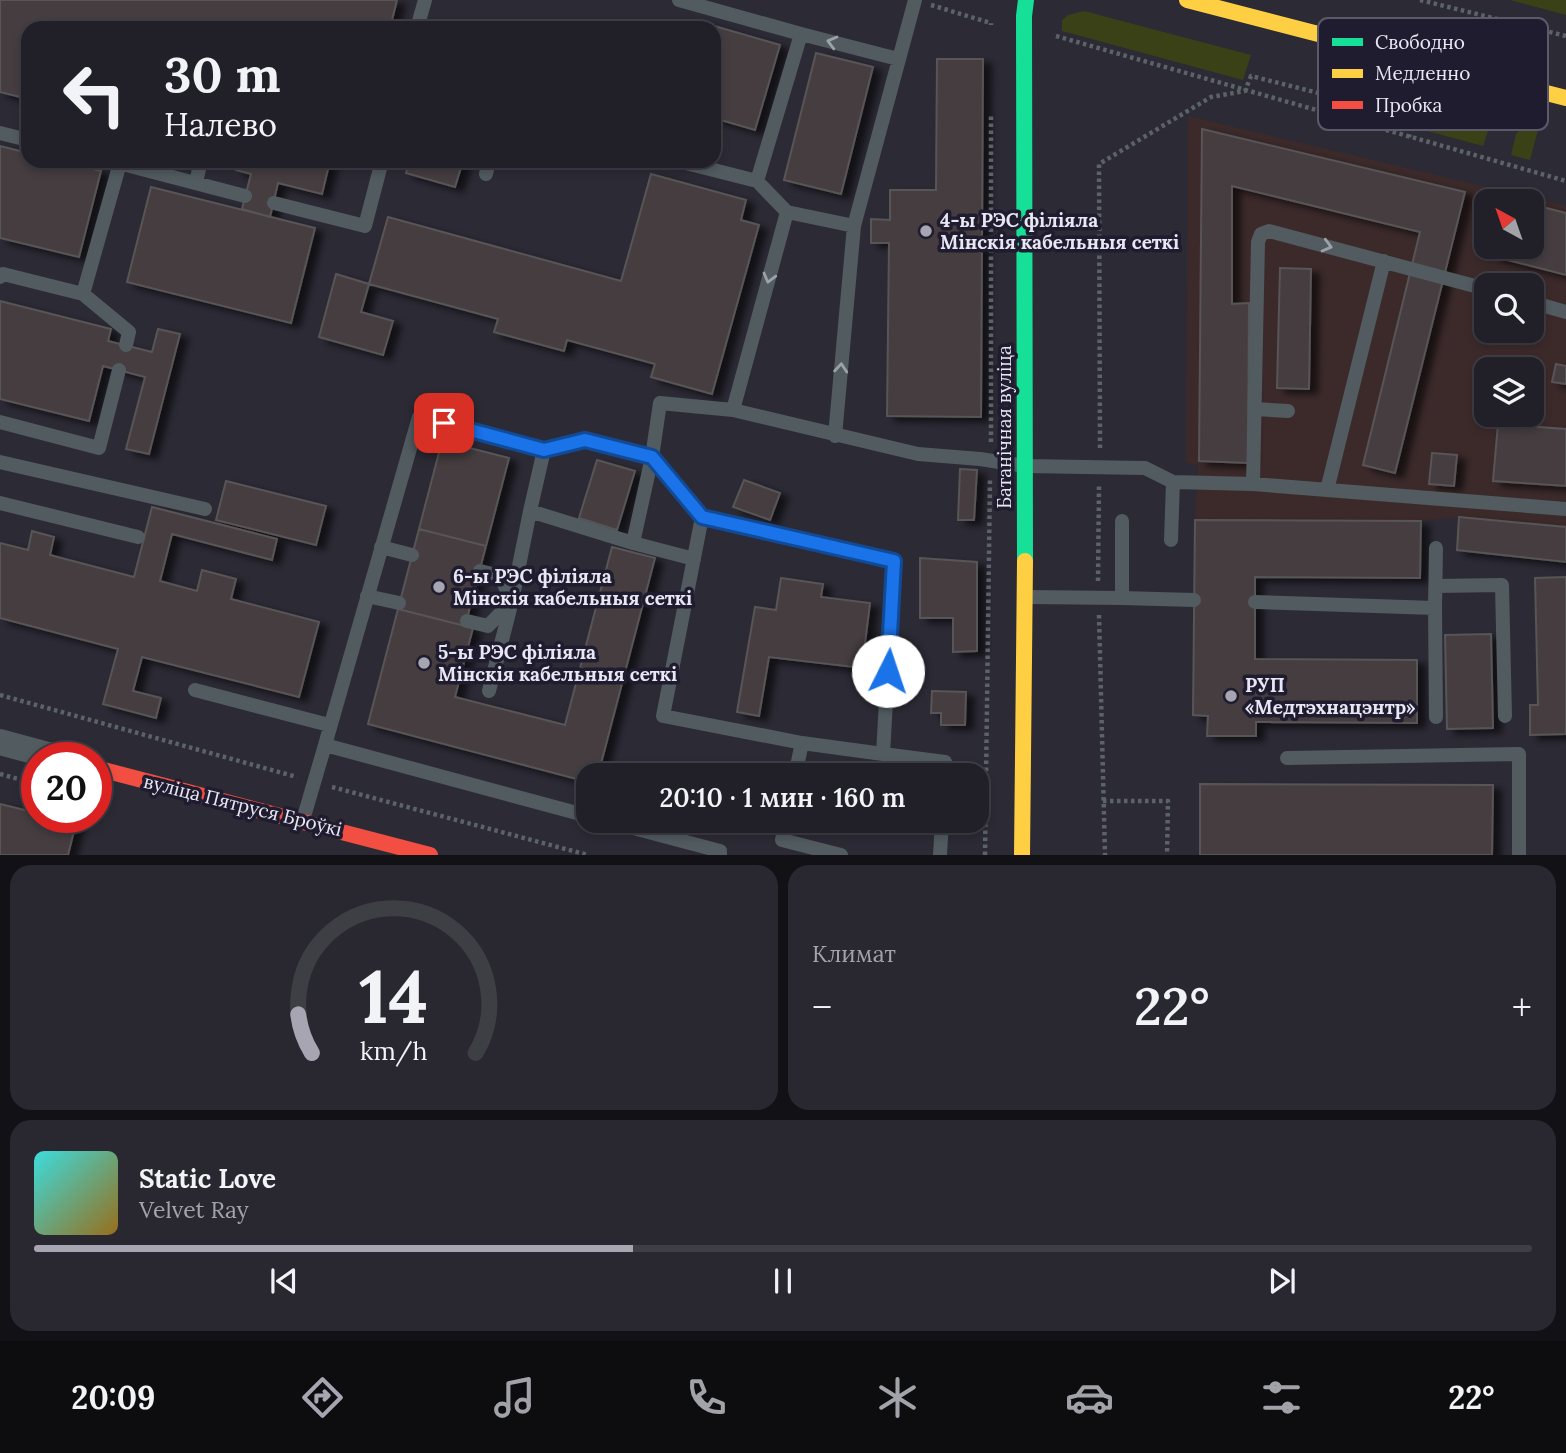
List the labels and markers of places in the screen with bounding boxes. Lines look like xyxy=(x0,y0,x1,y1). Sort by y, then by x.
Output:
place label: 4-ы РЭС філіяла Мінскія кабельныя сеткі xyxy=(940,208,1179,254)
marker: 4-ы РЭС філіяла Мінскія кабельныя сеткі xyxy=(918,223,934,239)
pin xyxy=(414,393,474,453)
place label: 6-ы РЭС філіяла Мінскія кабельныя сеткі xyxy=(453,564,692,610)
marker: 6-ы РЭС філіяла Мінскія кабельныя сеткі xyxy=(431,579,447,595)
place label: 5-ы РЭС філіяла Мінскія кабельныя сеткі xyxy=(438,640,677,686)
marker: 5-ы РЭС філіяла Мінскія кабельныя сеткі xyxy=(416,655,432,671)
place label: РУП «Медтэхнацэнтр» xyxy=(1245,673,1415,719)
marker: РУП «Медтэхнацэнтр» xyxy=(1223,688,1239,704)

